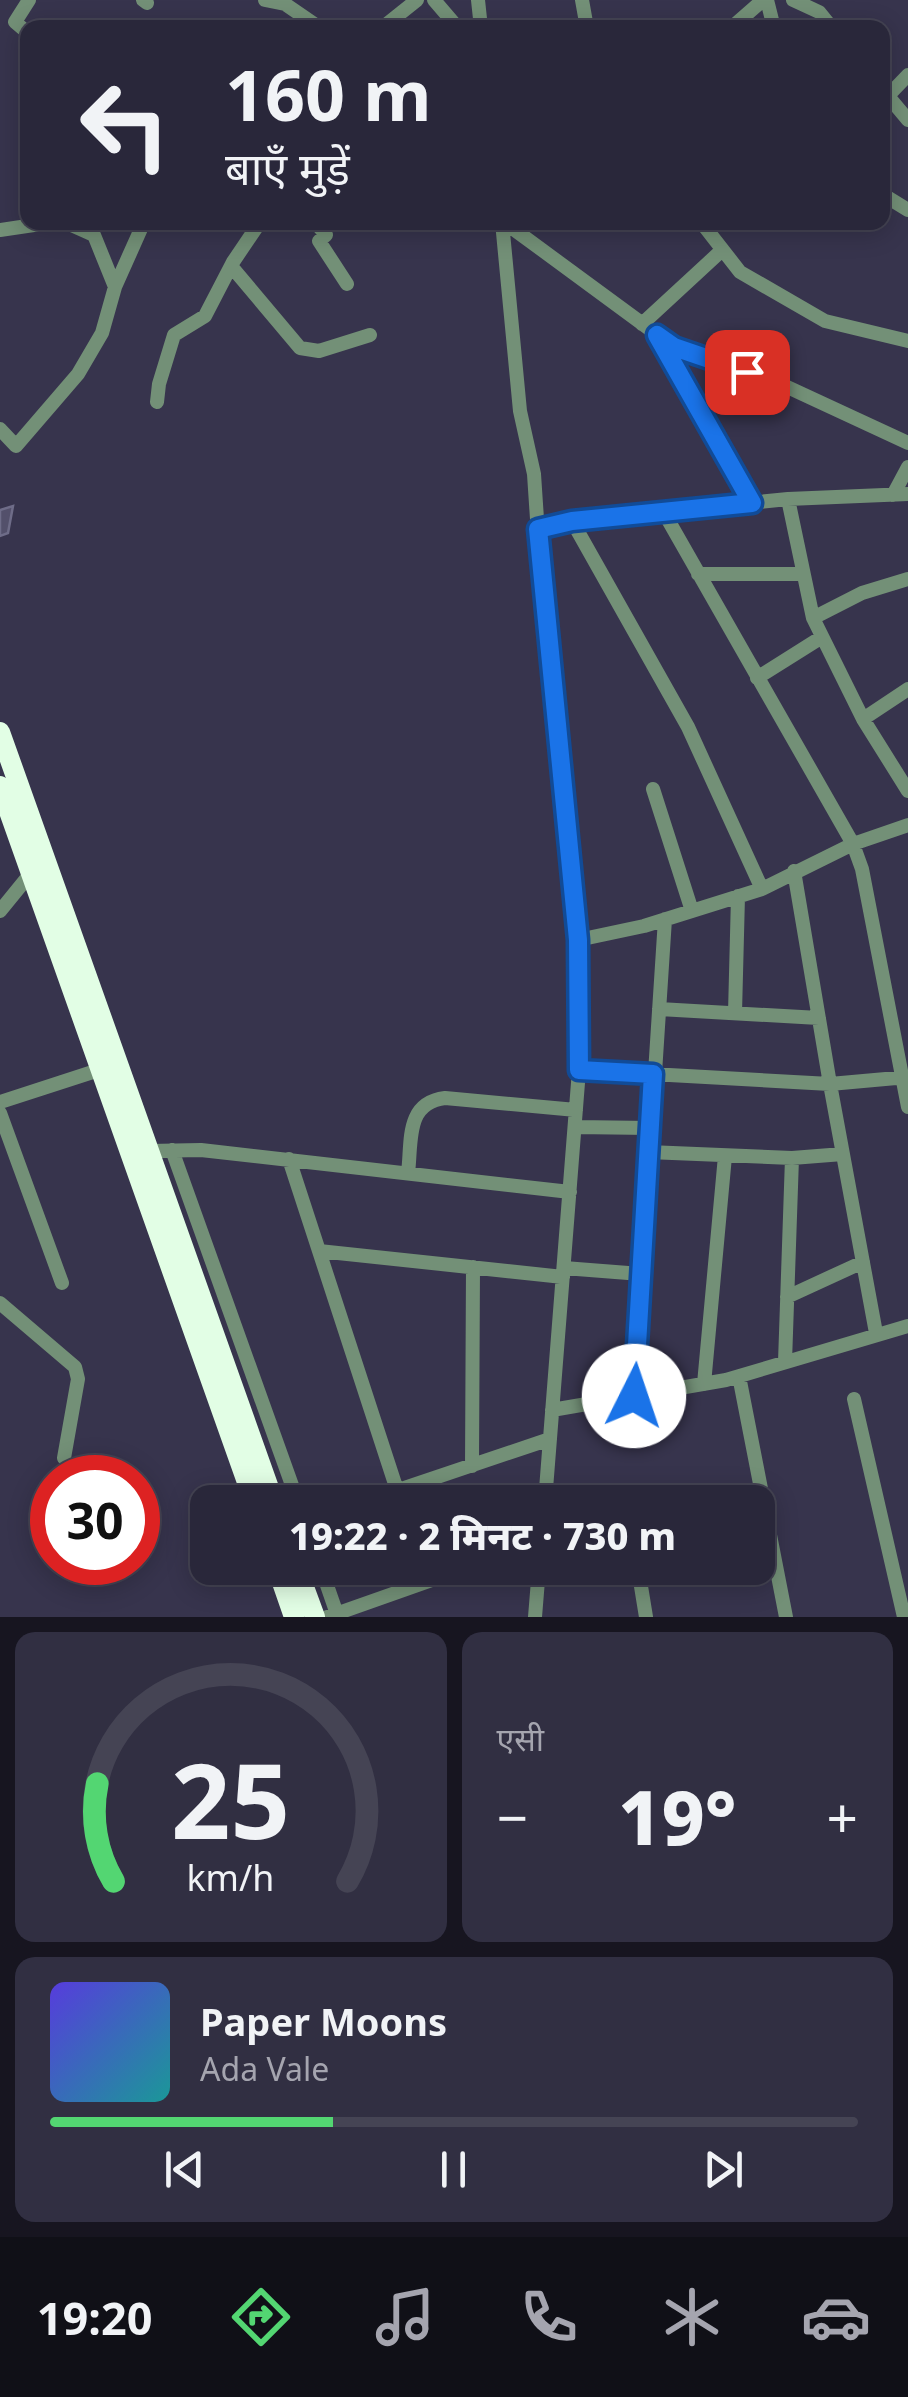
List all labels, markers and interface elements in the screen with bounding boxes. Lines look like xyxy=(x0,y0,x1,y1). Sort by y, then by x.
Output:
text: 160 m xyxy=(225,46,432,142)
icon: left xyxy=(60,60,190,190)
text: बाएँ मुड़ें xyxy=(225,137,350,198)
pin xyxy=(705,330,790,415)
icon: arrive xyxy=(720,345,775,400)
position arrow xyxy=(582,1344,686,1448)
speed limit sign: 30 xyxy=(30,1455,160,1585)
text: 19:22 · 2 मिनट · 730 m xyxy=(289,1509,676,1561)
text: एसी xyxy=(497,1717,544,1760)
text: 25 xyxy=(171,1728,290,1869)
text: 19° xyxy=(618,1765,736,1867)
text: − xyxy=(497,1779,528,1854)
text: + xyxy=(827,1779,858,1854)
text: km/h xyxy=(187,1853,275,1901)
text: Paper Moons xyxy=(200,1995,447,2047)
text: Ada Vale xyxy=(200,2047,329,2090)
icon: previous xyxy=(157,2142,212,2197)
icon: pause xyxy=(426,2142,481,2197)
icon: next xyxy=(696,2142,751,2197)
icon: directions xyxy=(226,2282,296,2352)
icon: music xyxy=(370,2282,440,2352)
icon: phone xyxy=(514,2282,584,2352)
icon: climate xyxy=(657,2282,727,2352)
icon: car xyxy=(801,2282,871,2352)
text: 19:20 xyxy=(37,2287,152,2348)

